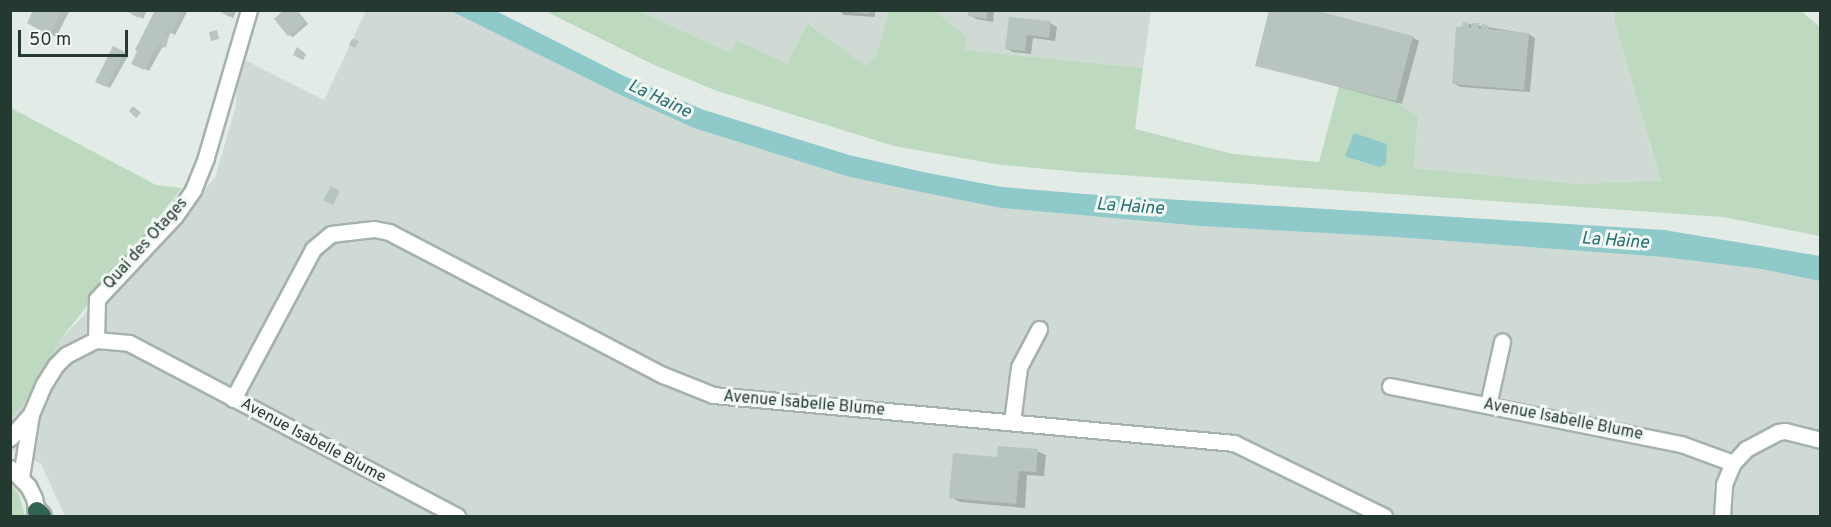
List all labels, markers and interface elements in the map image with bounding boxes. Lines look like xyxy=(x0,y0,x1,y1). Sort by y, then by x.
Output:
scale bar xyxy=(21,18,130,56)
text: 50 m xyxy=(29,29,71,52)
water label: La Haine xyxy=(624,76,694,124)
street label: Quai des Otages xyxy=(100,194,192,294)
water label: La Haine xyxy=(1096,195,1164,221)
water label: La Haine xyxy=(1581,229,1649,255)
street label: Avenue Isabelle Blume xyxy=(722,387,886,421)
street label: Avenue Isabelle Blume xyxy=(237,394,389,488)
street label: Avenue Isabelle Blume xyxy=(1482,395,1644,445)

